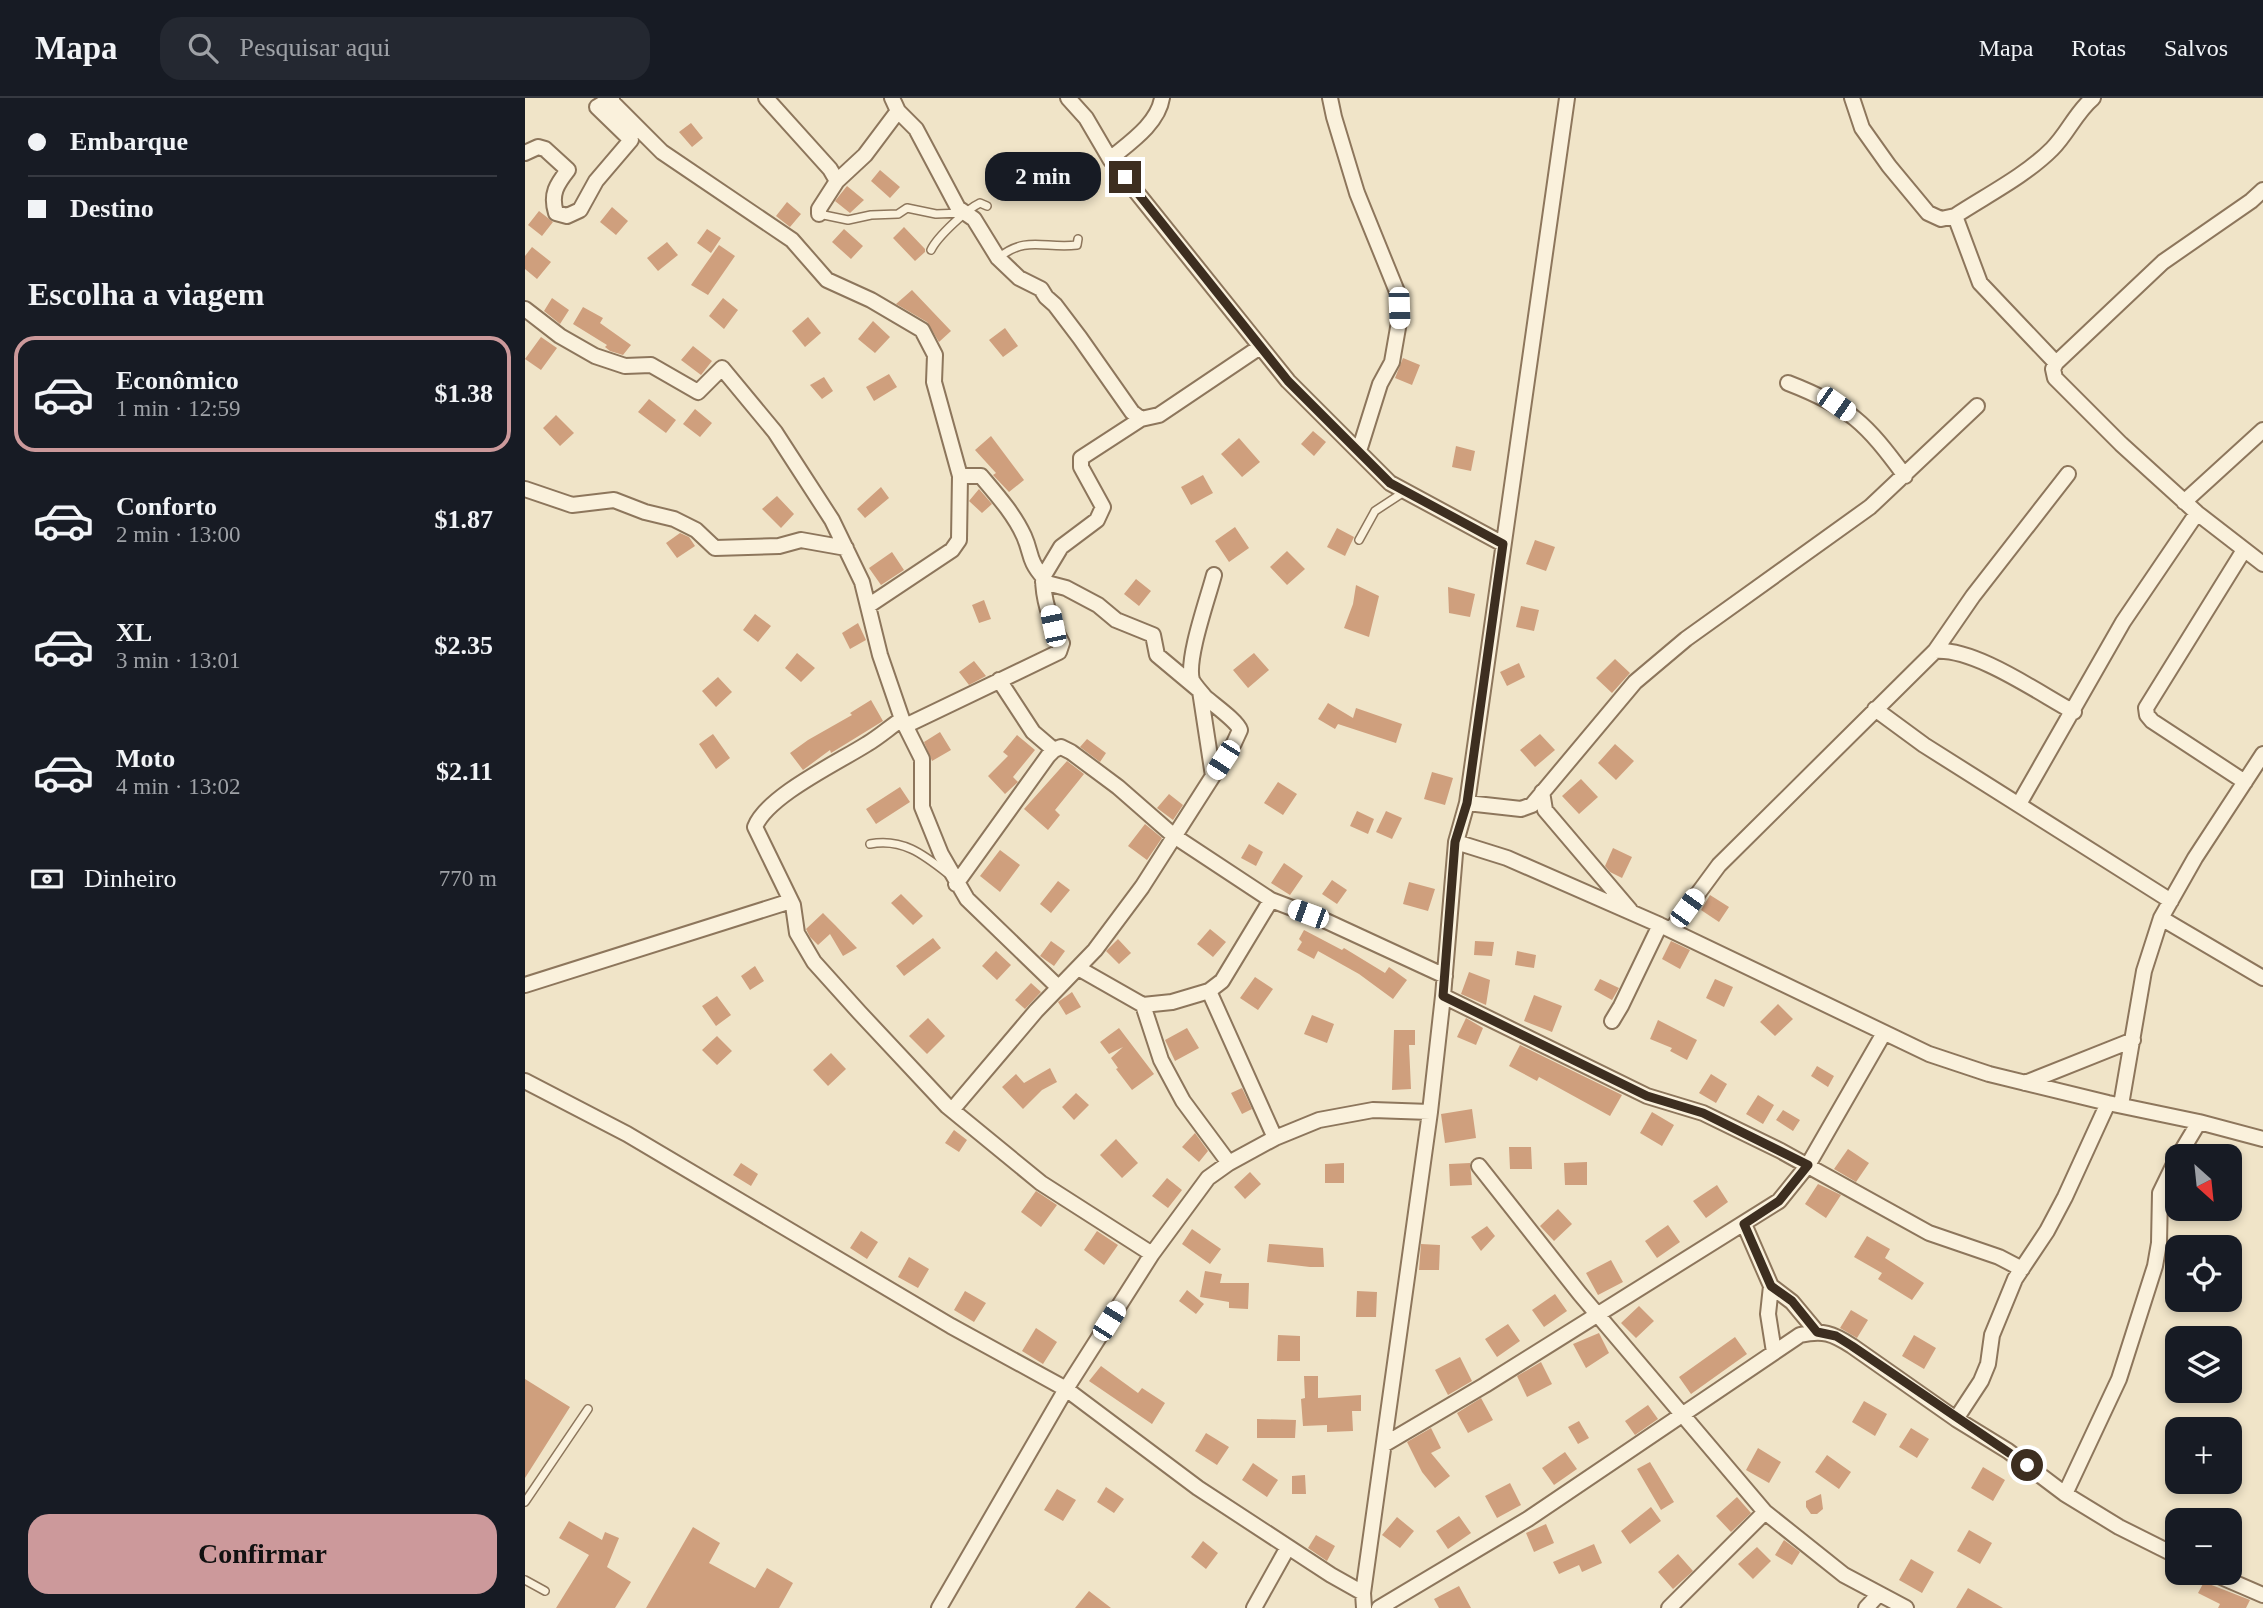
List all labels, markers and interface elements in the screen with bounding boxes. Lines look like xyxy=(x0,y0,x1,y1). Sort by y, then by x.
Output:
search box xyxy=(160,17,650,80)
icon: search xyxy=(184,29,222,67)
text: Mapa xyxy=(35,30,118,66)
text: Pesquisar aqui xyxy=(240,33,390,62)
text: Mapa xyxy=(1979,35,2033,61)
text: Rotas xyxy=(2071,35,2126,61)
text: Salvos xyxy=(2164,35,2228,61)
text: Embarque xyxy=(70,127,188,156)
callout: 2 min xyxy=(985,153,1101,202)
route end xyxy=(1109,161,1141,193)
text: 2 min xyxy=(1015,164,1071,189)
text: Destino xyxy=(70,194,154,223)
text: Escolha a viagem xyxy=(28,276,264,312)
car xyxy=(1388,287,1411,329)
icon: car xyxy=(32,363,95,426)
text: Econômico xyxy=(116,366,239,395)
text: $1.38 xyxy=(435,379,493,408)
car xyxy=(1813,383,1860,425)
text: 1 min · 12:59 xyxy=(116,396,241,421)
icon: car xyxy=(32,489,95,552)
text: Conforto xyxy=(116,492,217,521)
text: $1.87 xyxy=(435,505,493,534)
text: 2 min · 13:00 xyxy=(116,522,241,547)
car xyxy=(1039,603,1068,649)
icon: car xyxy=(32,615,95,678)
text: XL xyxy=(116,618,152,647)
text: $2.35 xyxy=(435,631,493,660)
text: 3 min · 13:01 xyxy=(116,648,241,673)
car xyxy=(1203,737,1244,783)
icon: car xyxy=(32,741,95,804)
text: Moto xyxy=(116,744,175,773)
text: $2.11 xyxy=(436,757,493,786)
text: 4 min · 13:02 xyxy=(116,774,241,799)
icon: cash xyxy=(28,860,66,898)
text: Dinheiro xyxy=(84,864,176,893)
text: 770 m xyxy=(439,866,497,891)
car xyxy=(1667,885,1708,931)
car xyxy=(1285,897,1332,931)
north arrow xyxy=(2165,1144,2242,1222)
map controls xyxy=(2165,1144,2242,1585)
button: locate xyxy=(2165,1235,2242,1312)
car xyxy=(1089,1298,1130,1344)
button: layers xyxy=(2165,1326,2242,1403)
button: + xyxy=(2165,1417,2242,1494)
route start xyxy=(2011,1449,2043,1481)
button: − xyxy=(2165,1508,2242,1585)
button: Confirmar xyxy=(28,1514,497,1594)

